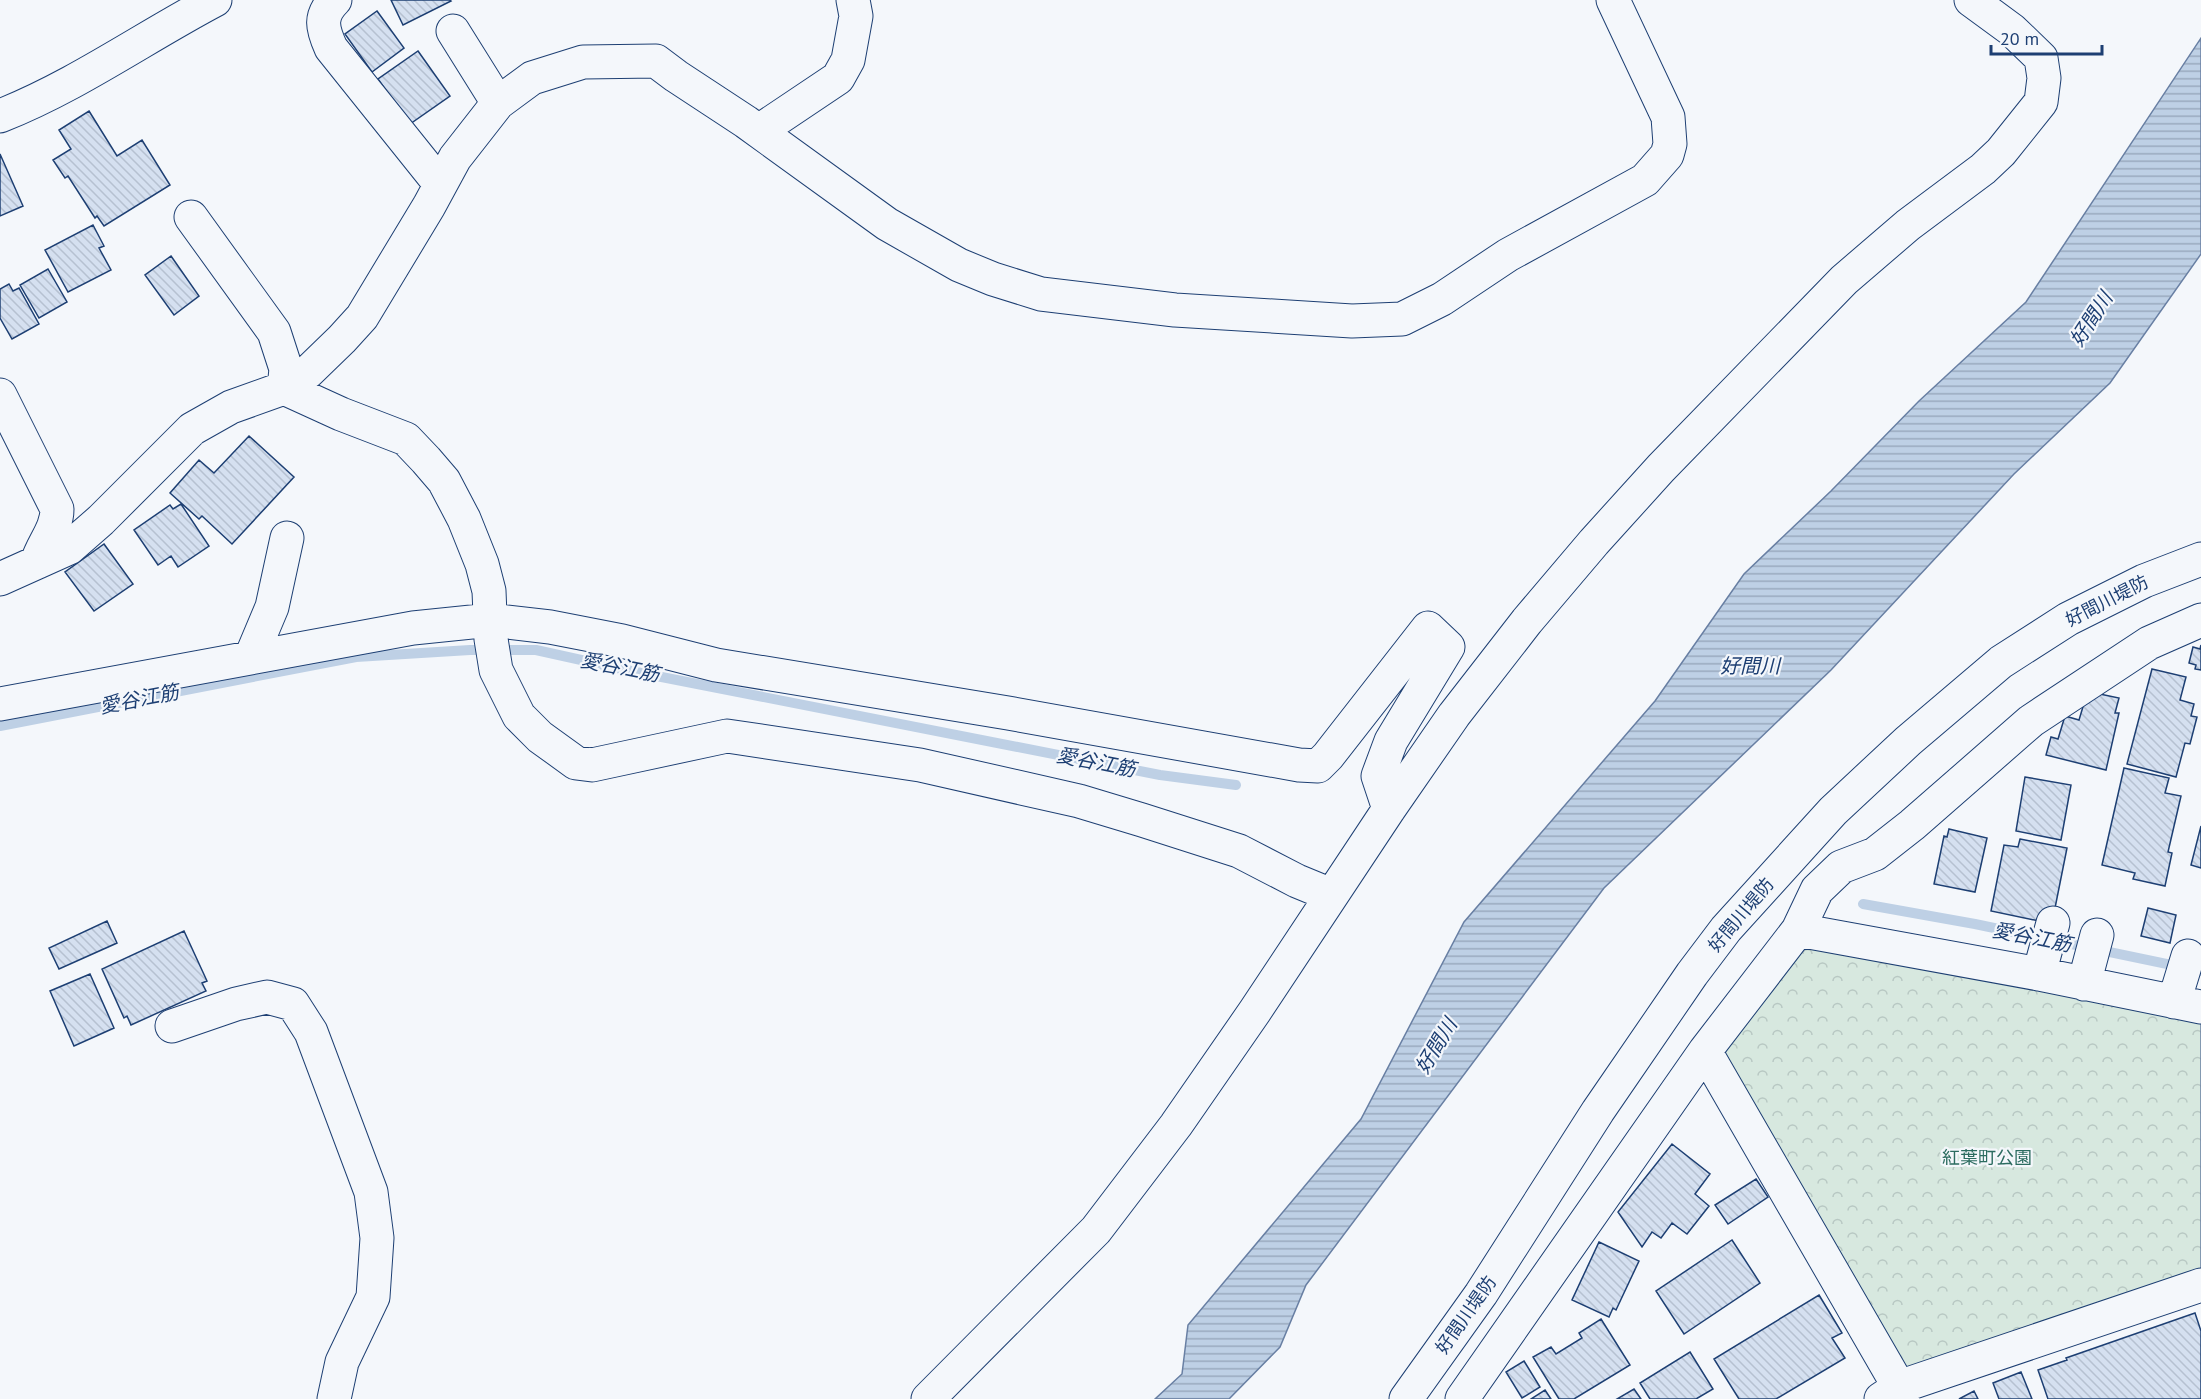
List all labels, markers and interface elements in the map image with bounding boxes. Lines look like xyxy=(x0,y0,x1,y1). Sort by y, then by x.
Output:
scale bar xyxy=(1991,18,2102,56)
text: 20 m xyxy=(2000,27,2039,50)
water label: 好間川 xyxy=(2064,285,2119,351)
street label: 好間川堤防 xyxy=(2061,570,2152,631)
water label: 愛谷江筋 xyxy=(578,647,665,688)
water label: 好間川 xyxy=(1720,653,1782,679)
water label: 愛谷江筋 xyxy=(97,678,184,719)
water label: 愛谷江筋 xyxy=(1054,742,1141,783)
street label: 好間川堤防 xyxy=(1703,873,1778,957)
water label: 愛谷江筋 xyxy=(1990,917,2077,958)
water label: 好間川 xyxy=(1409,1012,1464,1078)
park label: 紅葉町公園 xyxy=(1942,1146,2032,1169)
street label: 好間川堤防 xyxy=(1430,1271,1501,1358)

